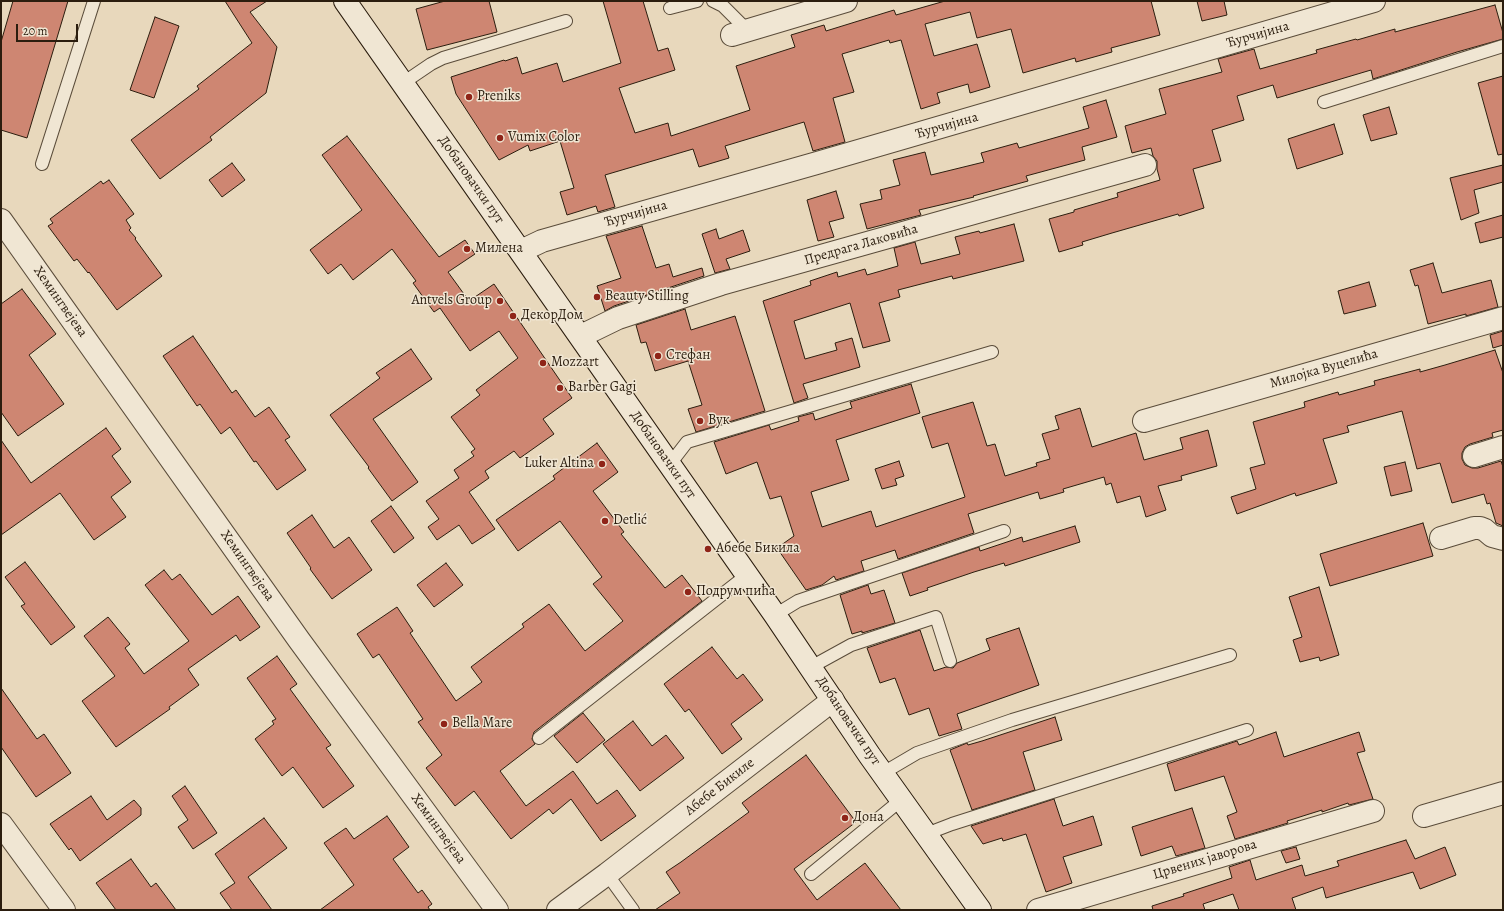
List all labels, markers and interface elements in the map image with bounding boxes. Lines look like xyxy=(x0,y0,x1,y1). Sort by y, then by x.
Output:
scale bar xyxy=(18,16,80,42)
street label: Ћурчијина xyxy=(1225,18,1291,52)
text: 20 m xyxy=(23,23,47,39)
place label: Preniks xyxy=(477,89,520,105)
marker: Preniks xyxy=(464,92,474,102)
street label: Ћурчијина xyxy=(914,109,980,143)
place label: Vumix Color xyxy=(508,130,580,146)
street label: Добановачки пут xyxy=(434,133,508,227)
marker: Vumix Color xyxy=(495,133,505,143)
street label: Ћурчијина xyxy=(603,197,669,231)
street label: Предрага Лаковића xyxy=(802,221,920,269)
place label: Милена xyxy=(475,241,523,257)
marker: Милена xyxy=(462,244,472,254)
street label: Хемингвејева xyxy=(29,263,91,341)
place label: Beauty Stilling xyxy=(605,289,689,305)
marker: Beauty Stilling xyxy=(592,292,602,302)
place label: Antvels Group xyxy=(412,293,492,309)
marker: Antvels Group xyxy=(495,296,505,306)
place label: ДекорДом xyxy=(521,308,583,324)
marker: ДекорДом xyxy=(508,311,518,321)
street label: Милојка Вуцелића xyxy=(1268,346,1380,392)
place label: Стефан xyxy=(666,348,710,364)
marker: Стефан xyxy=(653,351,663,361)
place label: Mozzart xyxy=(551,355,599,371)
marker: Mozzart xyxy=(538,358,548,368)
place label: Barber Gagi xyxy=(568,380,636,396)
marker: Barber Gagi xyxy=(555,383,565,393)
street label: Добановачки пут xyxy=(626,408,700,502)
place label: Вук xyxy=(708,413,730,429)
marker: Вук xyxy=(695,416,705,426)
place label: Luker Altina xyxy=(524,456,594,472)
marker: Luker Altina xyxy=(597,459,607,469)
place label: Detlić xyxy=(613,513,647,529)
marker: Detlić xyxy=(600,516,610,526)
street label: Хемингвејева xyxy=(216,527,278,605)
place label: Абебе Бикила xyxy=(716,541,800,557)
marker: Абебе Бикила xyxy=(703,544,713,554)
place label: Подрум пића xyxy=(696,584,775,600)
marker: Подрум пића xyxy=(683,587,693,597)
street label: Добановачки пут xyxy=(812,673,884,769)
place label: Bella Mare xyxy=(452,716,512,732)
marker: Bella Mare xyxy=(439,719,449,729)
street label: Абебе Бикиле xyxy=(682,755,758,819)
street label: Хемингвејева xyxy=(407,791,469,867)
place label: Дона xyxy=(853,810,884,826)
marker: Дона xyxy=(840,813,850,823)
street label: Црвених јаворова xyxy=(1151,836,1259,884)

